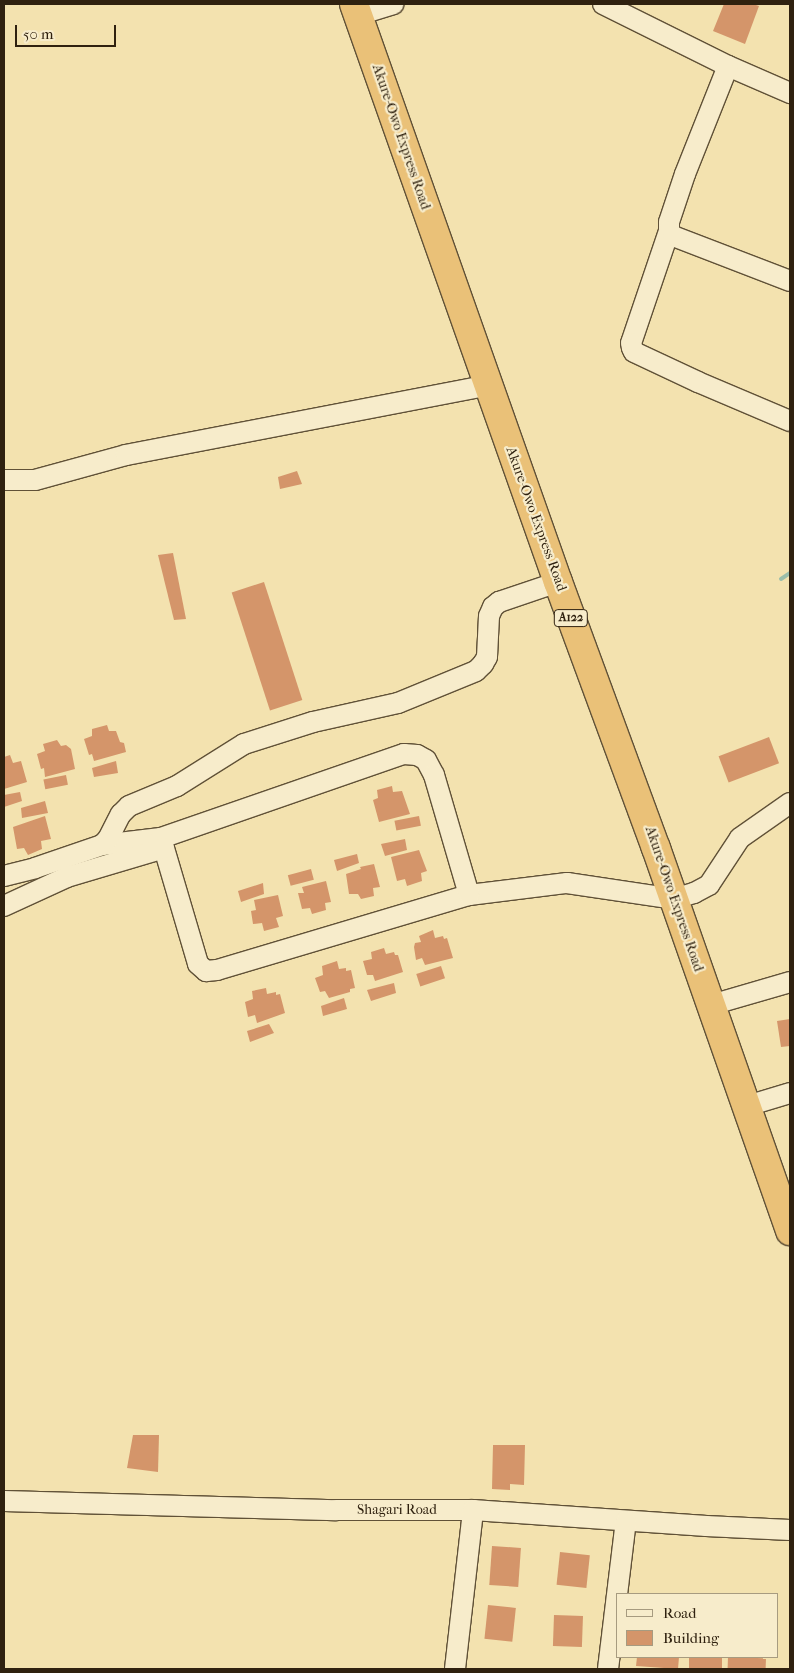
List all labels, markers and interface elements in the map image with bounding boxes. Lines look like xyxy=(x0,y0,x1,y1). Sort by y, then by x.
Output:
scale bar xyxy=(18,15,119,47)
text: 50 m xyxy=(23,25,53,43)
street label: Akure-Owo Express Road xyxy=(368,62,434,212)
street label: Akure-Owo Express Road xyxy=(502,444,570,594)
road number: A122 xyxy=(554,608,588,628)
street label: Akure-Owo Express Road xyxy=(641,824,707,974)
street label: Shagari Road xyxy=(357,1502,437,1518)
legend xyxy=(616,1593,779,1658)
text: Road xyxy=(663,1604,696,1622)
text: Building xyxy=(663,1629,719,1647)

